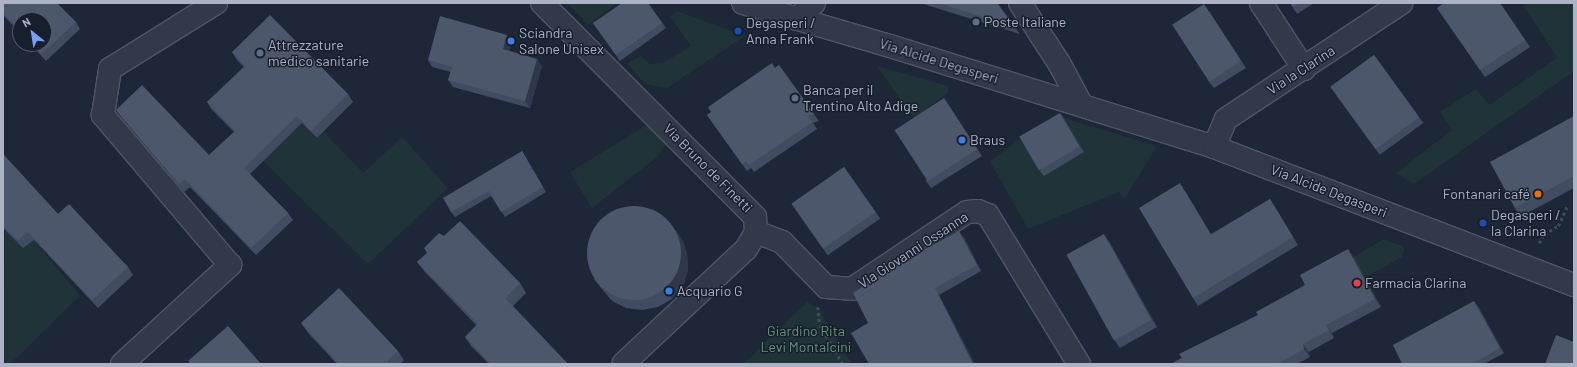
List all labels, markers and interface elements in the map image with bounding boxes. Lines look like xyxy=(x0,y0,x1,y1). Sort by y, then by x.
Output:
north arrow xyxy=(12,12,52,52)
place label: Poste Italiane xyxy=(984,14,1066,30)
text: N xyxy=(20,15,33,30)
place label: Degasperi / Anna Frank xyxy=(746,15,816,48)
marker: Poste Italiane xyxy=(971,17,981,27)
place label: Sciandra Salone Unisex xyxy=(519,25,604,58)
marker: Degasperi / Anna Frank xyxy=(733,26,743,36)
street label: Via Alcide Degasperi xyxy=(877,35,1001,87)
marker: Sciandra Salone Unisex xyxy=(506,36,516,46)
place label: Attrezzature medico sanitarie xyxy=(268,37,369,70)
street label: Via la Clarina xyxy=(1264,42,1338,98)
marker: Attrezzature medico sanitarie xyxy=(255,48,265,58)
place label: Banca per il Trentino Alto Adige xyxy=(803,82,918,114)
marker: Banca per il Trentino Alto Adige xyxy=(790,93,800,103)
street label: Via Bruno de Finetti xyxy=(660,120,756,216)
place label: Braus xyxy=(970,132,1005,148)
marker: Braus xyxy=(957,135,967,145)
street label: Via Alcide Degasperi xyxy=(1268,161,1390,221)
place label: Fontanari café xyxy=(1443,186,1530,202)
marker: Fontanari café xyxy=(1533,189,1543,199)
place label: Degasperi / la Clarina xyxy=(1491,207,1561,240)
street label: Via Giovanni Ossanna xyxy=(855,208,971,292)
marker: Degasperi / la Clarina xyxy=(1478,218,1488,228)
place label: Farmacia Clarina xyxy=(1365,275,1467,291)
marker: Farmacia Clarina xyxy=(1352,278,1362,288)
place label: Acquario G xyxy=(677,283,743,299)
marker: Acquario G xyxy=(664,286,674,296)
park label: Giardino Rita Levi Montalcini xyxy=(761,323,851,356)

